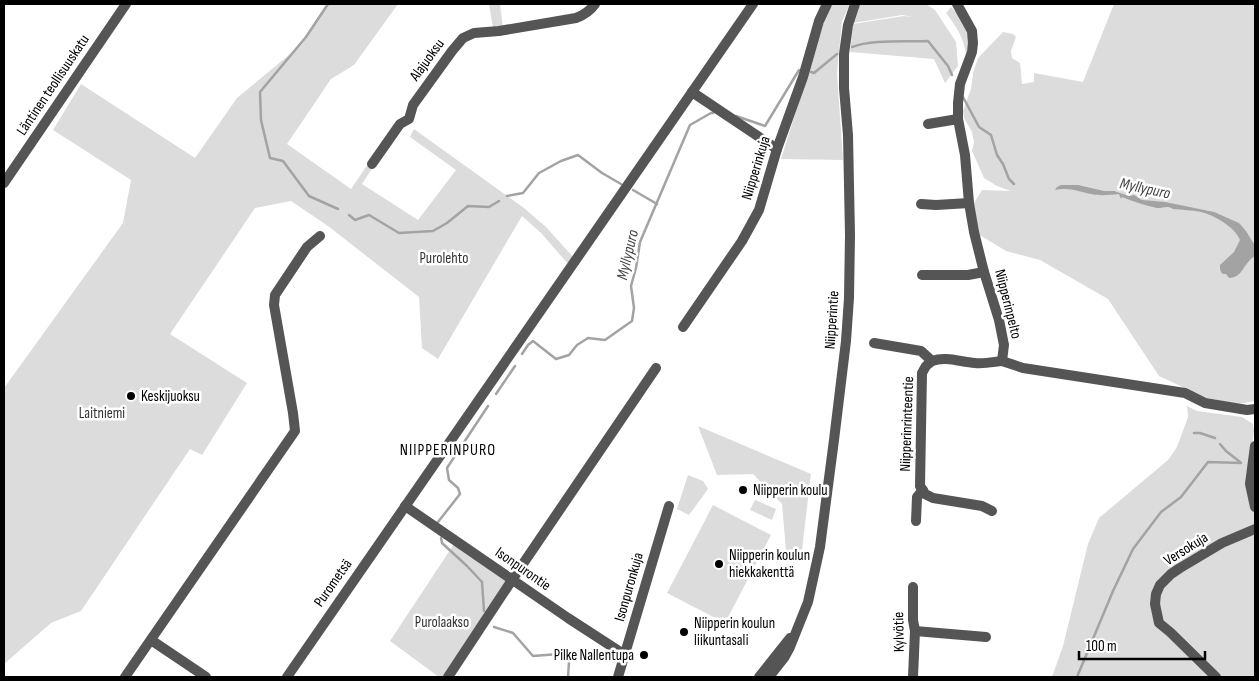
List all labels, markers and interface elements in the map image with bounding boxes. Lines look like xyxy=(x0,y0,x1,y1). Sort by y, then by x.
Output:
street label: Läntinen teollisuuskatu xyxy=(12,31,94,139)
street label: Alajuoksu xyxy=(405,35,449,86)
street label: Niipperinkuja xyxy=(737,134,775,202)
water label: Myllypuro xyxy=(1118,174,1172,204)
water label: Myllypuro xyxy=(613,228,643,282)
park label: Purolehto xyxy=(420,249,468,268)
street label: Niipperinpelto xyxy=(990,267,1026,341)
street label: Niipperintie xyxy=(820,290,844,350)
street label: Niipperinrinteentie xyxy=(896,376,918,472)
place label: Keskijuoksu xyxy=(141,387,200,406)
marker: Keskijuoksu xyxy=(125,390,137,402)
park label: Laitniemi xyxy=(79,404,125,423)
district label: NIIPPERINPURO xyxy=(400,441,496,460)
place label: Niipperin koulu xyxy=(753,481,828,500)
marker: Niipperin koulu xyxy=(737,484,749,496)
street label: Versokuja xyxy=(1160,528,1212,570)
street label: Isonpurontie xyxy=(491,543,555,595)
place label: Niipperin koulun hiekkakenttä xyxy=(729,546,810,582)
street label: Isonpuronkuja xyxy=(610,550,648,624)
street label: Purometsä xyxy=(310,555,356,611)
marker: Niipperin koulun hiekkakenttä xyxy=(713,558,725,570)
street label: Kylvötie xyxy=(889,612,909,652)
park label: Purolaakso xyxy=(415,613,469,632)
place label: Niipperin koulun liikuntasali xyxy=(694,614,775,650)
marker: Niipperin koulun liikuntasali xyxy=(678,626,690,638)
scale bar xyxy=(1079,628,1205,660)
text: 100 m xyxy=(1086,637,1117,656)
place label: Pilke Nallentupa xyxy=(554,646,634,665)
marker: Pilke Nallentupa xyxy=(638,649,650,661)

